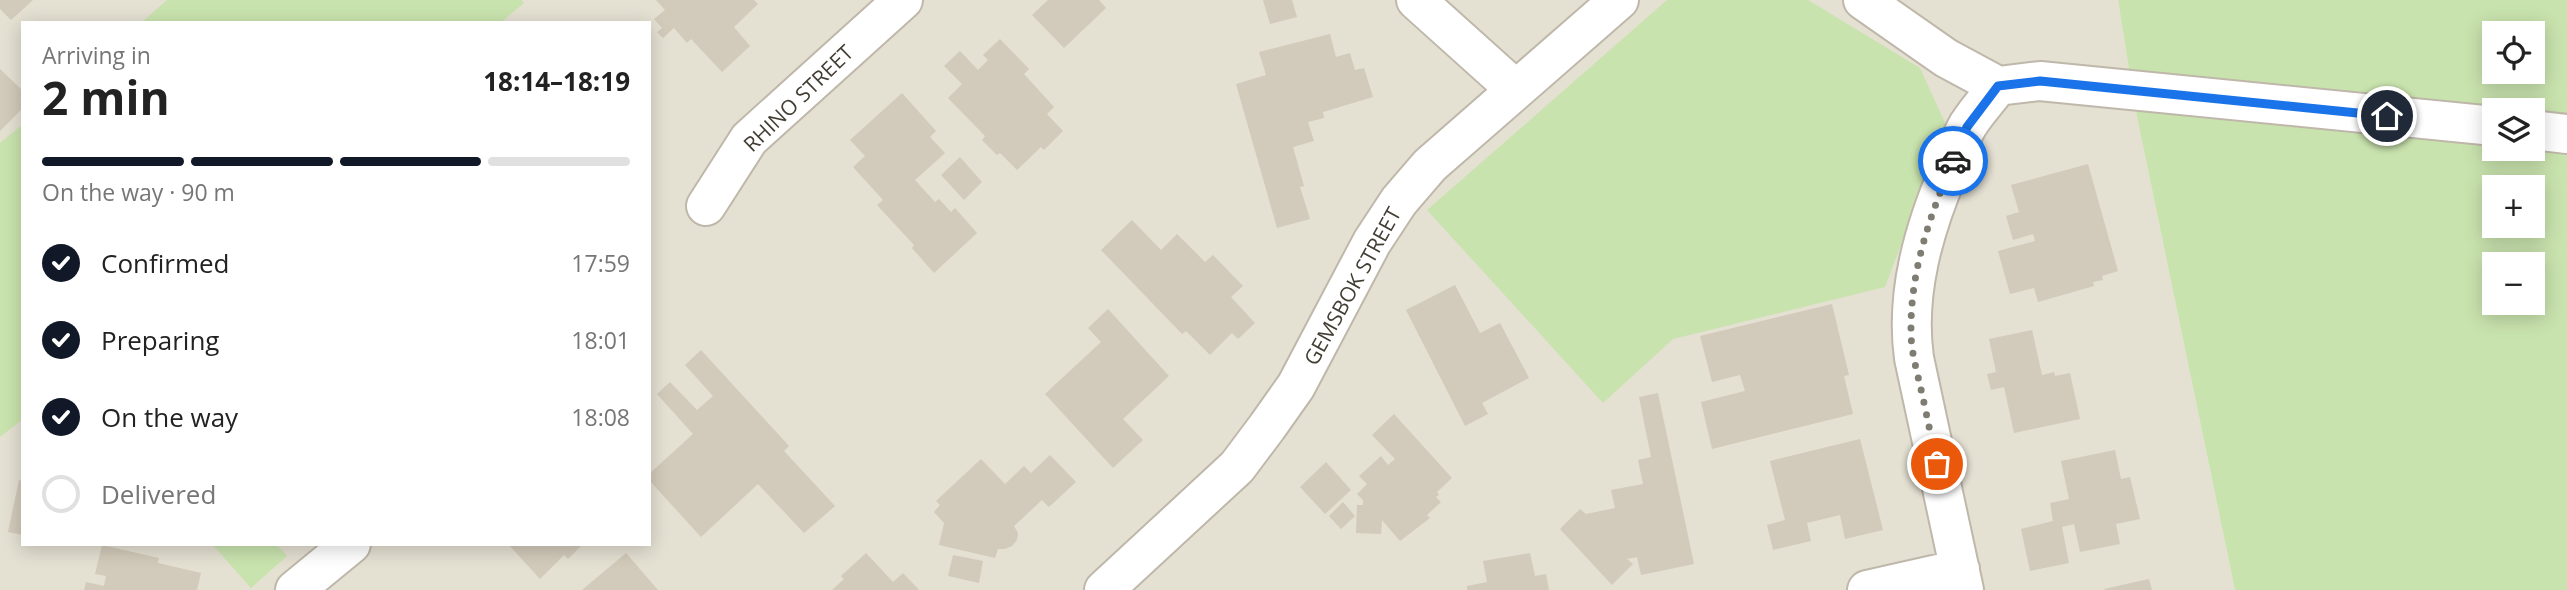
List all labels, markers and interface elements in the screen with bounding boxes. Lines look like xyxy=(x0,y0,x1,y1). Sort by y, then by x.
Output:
map controls xyxy=(2482,21,2545,315)
button: locate xyxy=(2482,21,2545,84)
street label: RHINO STREET xyxy=(737,38,859,158)
text: Arriving in xyxy=(42,39,151,71)
text: 18:14–18:19 xyxy=(483,63,630,99)
text: 2 min xyxy=(42,66,170,128)
pin xyxy=(2357,86,2417,146)
icon: home xyxy=(2368,97,2406,135)
button: layers xyxy=(2482,98,2545,161)
courier xyxy=(1918,126,1988,196)
icon: car xyxy=(1934,142,1972,180)
button: + xyxy=(2482,175,2545,238)
text: On the way · 90 m xyxy=(42,176,235,208)
street label: GEMSBOK STREET xyxy=(1297,202,1407,370)
icon: check xyxy=(42,244,80,282)
text: Confirmed xyxy=(101,245,229,281)
text: 17:59 xyxy=(571,247,630,279)
button: − xyxy=(2482,252,2545,315)
icon: check xyxy=(42,321,80,359)
text: Preparing xyxy=(101,322,219,358)
text: 18:01 xyxy=(571,324,630,356)
icon: check xyxy=(42,398,80,436)
text: On the way xyxy=(101,399,238,435)
text: 18:08 xyxy=(571,401,630,433)
pin xyxy=(1907,434,1967,494)
icon: bag xyxy=(1918,445,1956,483)
text: Delivered xyxy=(101,476,216,512)

